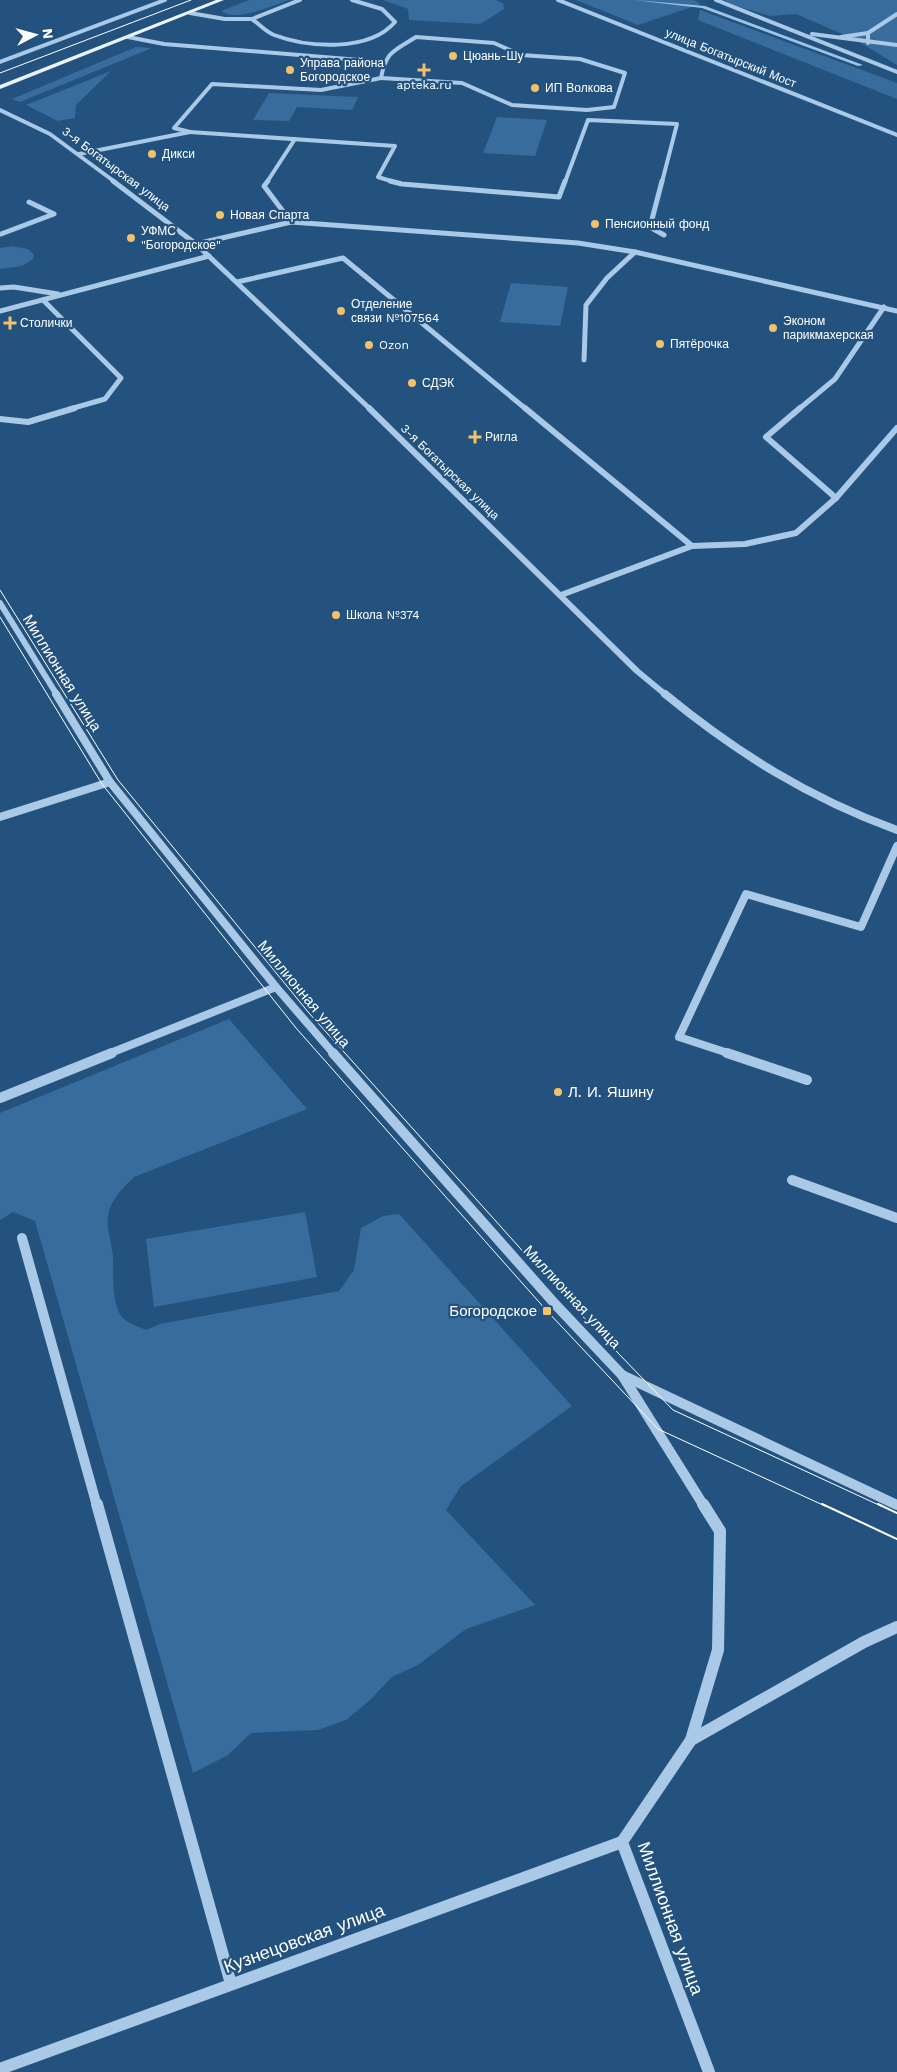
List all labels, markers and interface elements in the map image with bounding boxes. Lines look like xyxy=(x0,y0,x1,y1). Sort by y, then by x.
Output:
north arrow xyxy=(10,10,60,60)
street label: улица Богатырский Мост xyxy=(663,25,799,91)
text: N xyxy=(39,28,56,40)
place label: Цюань-Шу xyxy=(463,49,524,63)
marker: Цюань-Шу xyxy=(447,50,459,62)
place label: Управа района Богородское xyxy=(300,56,384,84)
marker: Управа района Богородское xyxy=(284,64,296,76)
marker: apteka.ru xyxy=(418,64,430,76)
place label: apteka.ru xyxy=(396,78,452,92)
place label: ИП Волкова xyxy=(545,81,613,95)
marker: ИП Волкова xyxy=(529,82,541,94)
street label: 3-я Богатырская улица xyxy=(59,124,173,214)
place label: Дикси xyxy=(162,147,195,161)
marker: Дикси xyxy=(146,148,158,160)
place label: Новая Спарта xyxy=(230,208,309,222)
marker: Новая Спарта xyxy=(214,209,226,221)
place label: Пенсионный фонд xyxy=(605,217,709,231)
marker: Пенсионный фонд xyxy=(589,218,601,230)
place label: УФМС "Богородское" xyxy=(141,224,221,252)
marker: УФМС "Богородское" xyxy=(125,232,137,244)
place label: Отделение связи №107564 xyxy=(351,297,439,325)
marker: Отделение связи №107564 xyxy=(335,305,347,317)
place label: Эконом парикмахерская xyxy=(783,314,874,342)
place label: Столички xyxy=(20,316,72,330)
marker: Столички xyxy=(4,317,16,329)
marker: Эконом парикмахерская xyxy=(767,322,779,334)
place label: Пятёрочка xyxy=(670,337,729,351)
place label: Ozon xyxy=(379,338,409,352)
marker: Пятёрочка xyxy=(654,338,666,350)
marker: Ozon xyxy=(363,339,375,351)
place label: СДЭК xyxy=(422,376,454,390)
marker: СДЭК xyxy=(406,377,418,389)
street label: 3-я Богатырская улица xyxy=(398,421,502,523)
place label: Ригла xyxy=(485,430,518,444)
marker: Ригла xyxy=(469,431,481,443)
place label: Школа №374 xyxy=(346,608,419,622)
marker: Школа №374 xyxy=(330,609,342,621)
street label: Миллионная улица xyxy=(19,611,106,735)
street label: Миллионная улица xyxy=(254,937,355,1052)
place label: Л. И. Яшину xyxy=(568,1083,654,1101)
marker: Л. И. Яшину xyxy=(552,1086,564,1098)
street label: Миллионная улица xyxy=(520,1242,625,1353)
place label: Богородское xyxy=(449,1302,537,1320)
marker: Богородское xyxy=(541,1305,553,1317)
street label: Миллионная улица xyxy=(634,1839,709,1998)
street label: Кузнецовская улица xyxy=(221,1899,388,1977)

